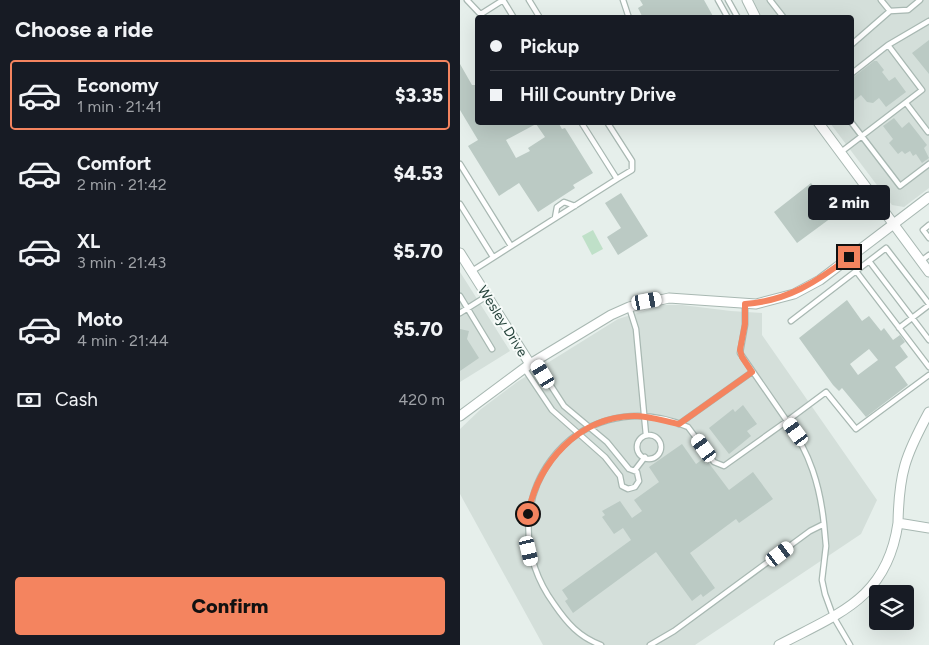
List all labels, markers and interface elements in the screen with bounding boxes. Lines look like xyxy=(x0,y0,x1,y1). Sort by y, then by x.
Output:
text: Choose a ride xyxy=(15,16,153,43)
text: Pickup xyxy=(520,35,579,58)
icon: car xyxy=(17,73,62,118)
text: Economy xyxy=(77,74,159,97)
text: Hill Country Drive xyxy=(520,83,676,106)
text: $3.35 xyxy=(395,84,443,107)
text: 1 min · 21:41 xyxy=(77,97,162,116)
icon: car xyxy=(17,151,62,196)
text: Comfort xyxy=(77,152,152,175)
text: $4.53 xyxy=(394,162,443,185)
text: 2 min · 21:42 xyxy=(77,175,167,194)
callout: 2 min xyxy=(808,184,890,220)
text: 2 min xyxy=(829,193,869,212)
icon: car xyxy=(17,229,62,274)
text: XL xyxy=(77,230,100,253)
text: $5.70 xyxy=(393,240,443,263)
route end xyxy=(838,246,860,268)
text: 3 min · 21:43 xyxy=(77,253,166,272)
street label: Wesley Drive xyxy=(474,283,531,360)
car xyxy=(630,291,663,311)
icon: car xyxy=(17,307,62,352)
text: Moto xyxy=(77,308,123,331)
text: $5.70 xyxy=(393,318,443,341)
text: 4 min · 21:44 xyxy=(77,331,169,350)
car xyxy=(528,357,557,391)
icon: cash xyxy=(15,386,43,414)
text: Cash xyxy=(55,388,98,411)
text: 420 m xyxy=(398,390,445,409)
car xyxy=(781,415,810,449)
car xyxy=(689,431,718,465)
route start xyxy=(517,503,539,525)
car xyxy=(518,535,539,567)
car xyxy=(763,539,796,569)
button: Confirm xyxy=(15,577,445,635)
map controls xyxy=(869,585,914,630)
button: layers xyxy=(869,585,914,630)

